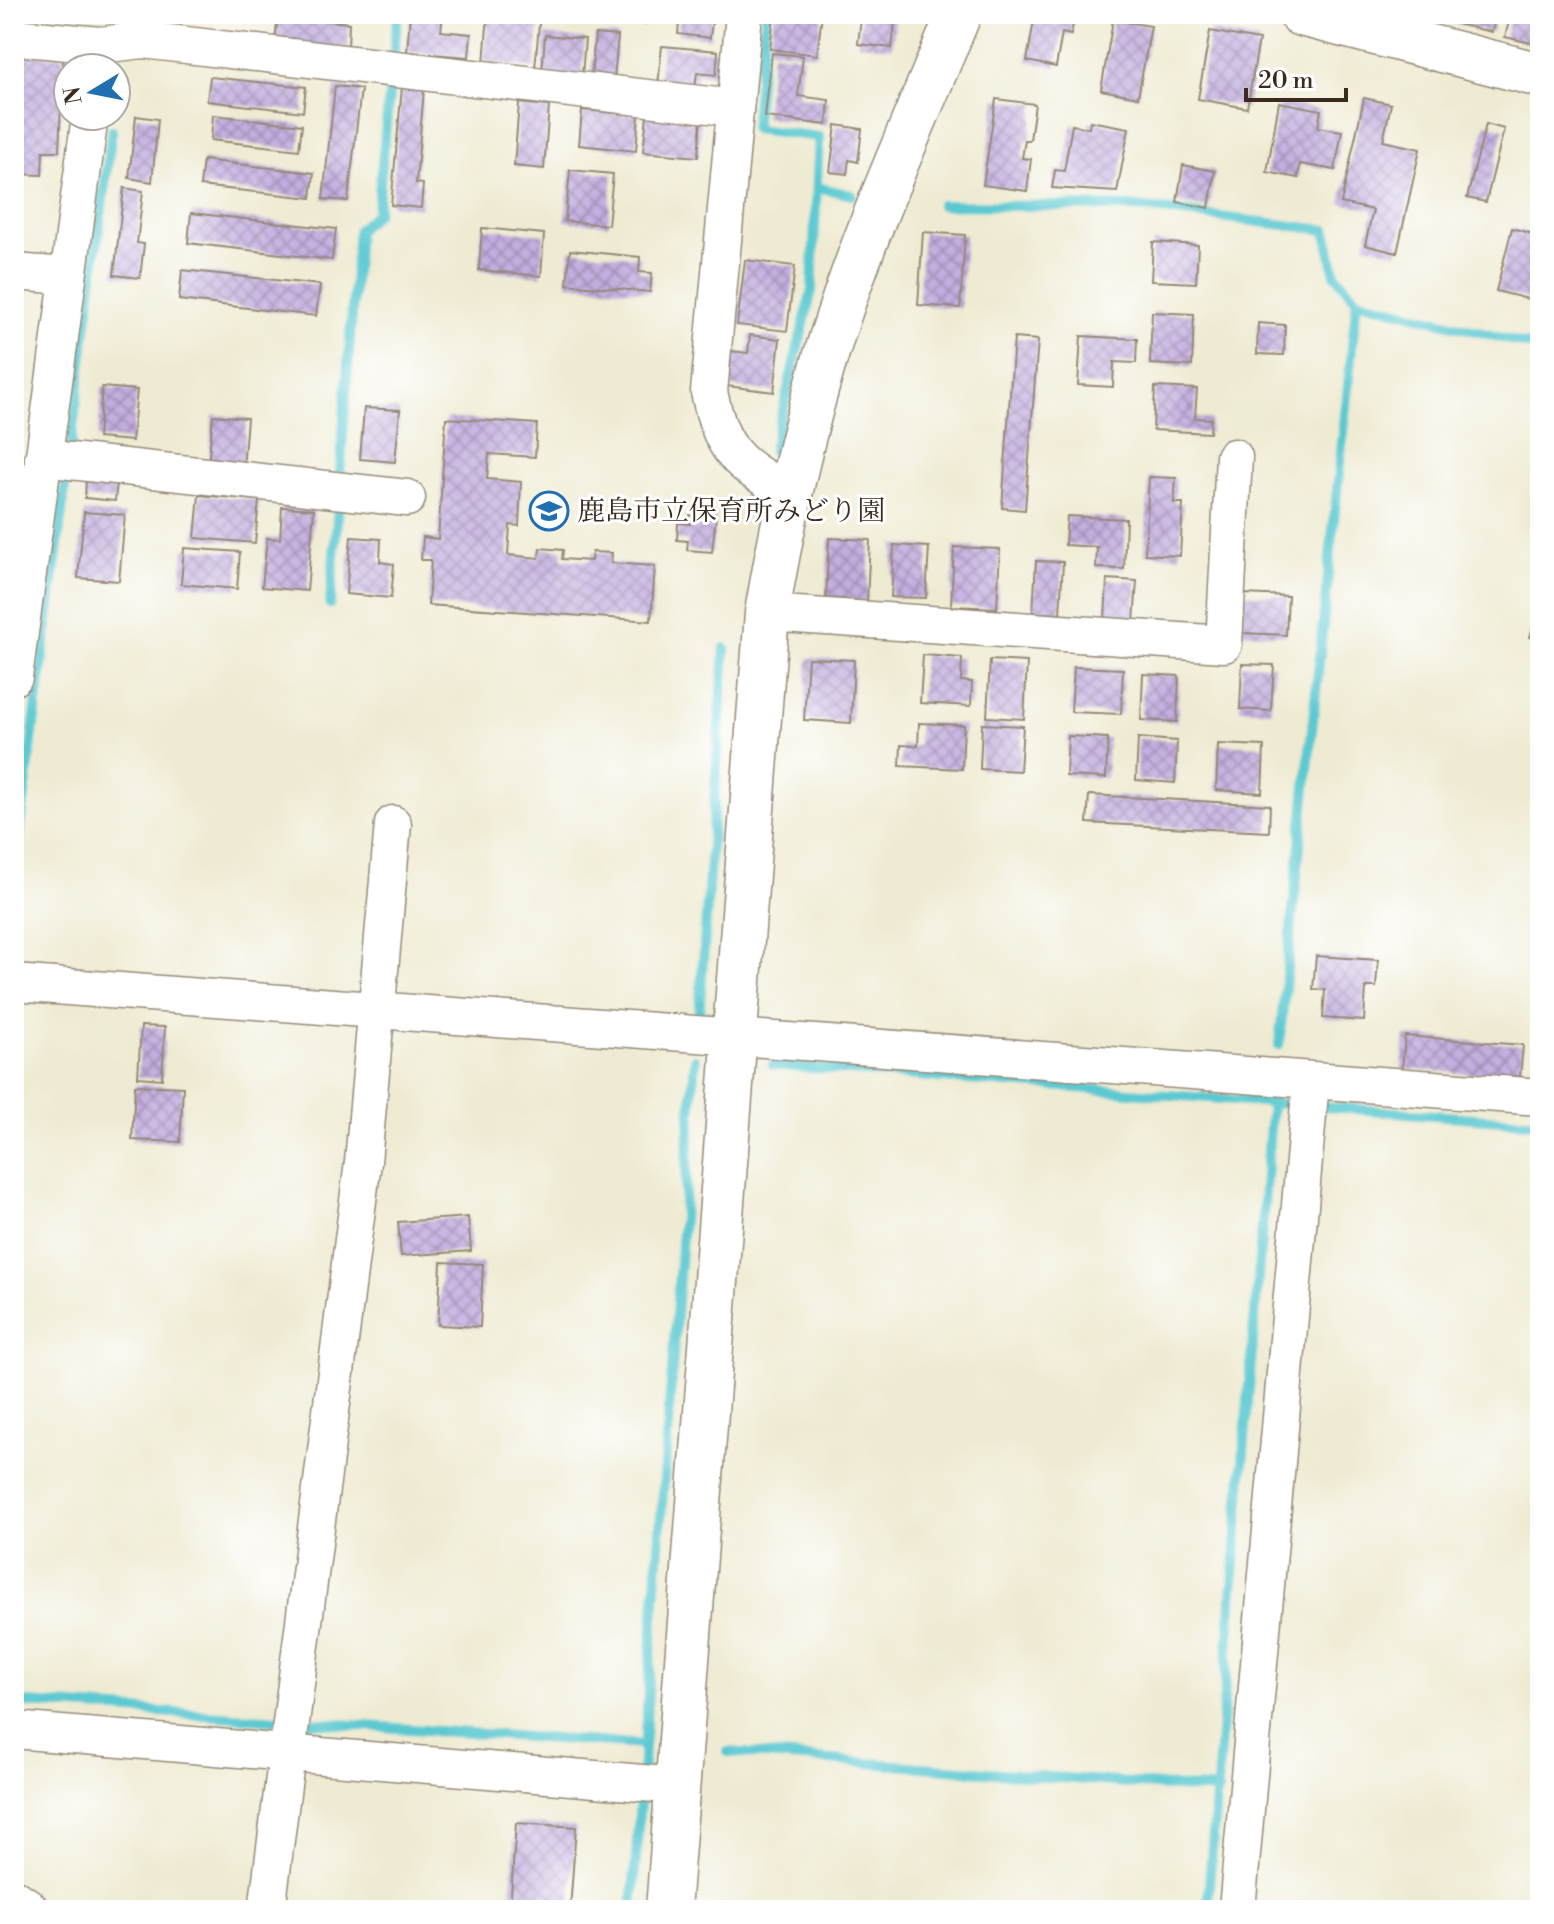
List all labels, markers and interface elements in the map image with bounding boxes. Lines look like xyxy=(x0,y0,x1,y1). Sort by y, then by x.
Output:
north arrow xyxy=(52,52,132,132)
scale bar xyxy=(1246,52,1346,102)
text: 20 m xyxy=(1258,66,1314,96)
text: N xyxy=(59,84,89,106)
school or university icon: 鹿島市立保育所みどり園 xyxy=(528,490,570,532)
place label: 鹿島市立保育所みどり園 xyxy=(577,494,885,529)

